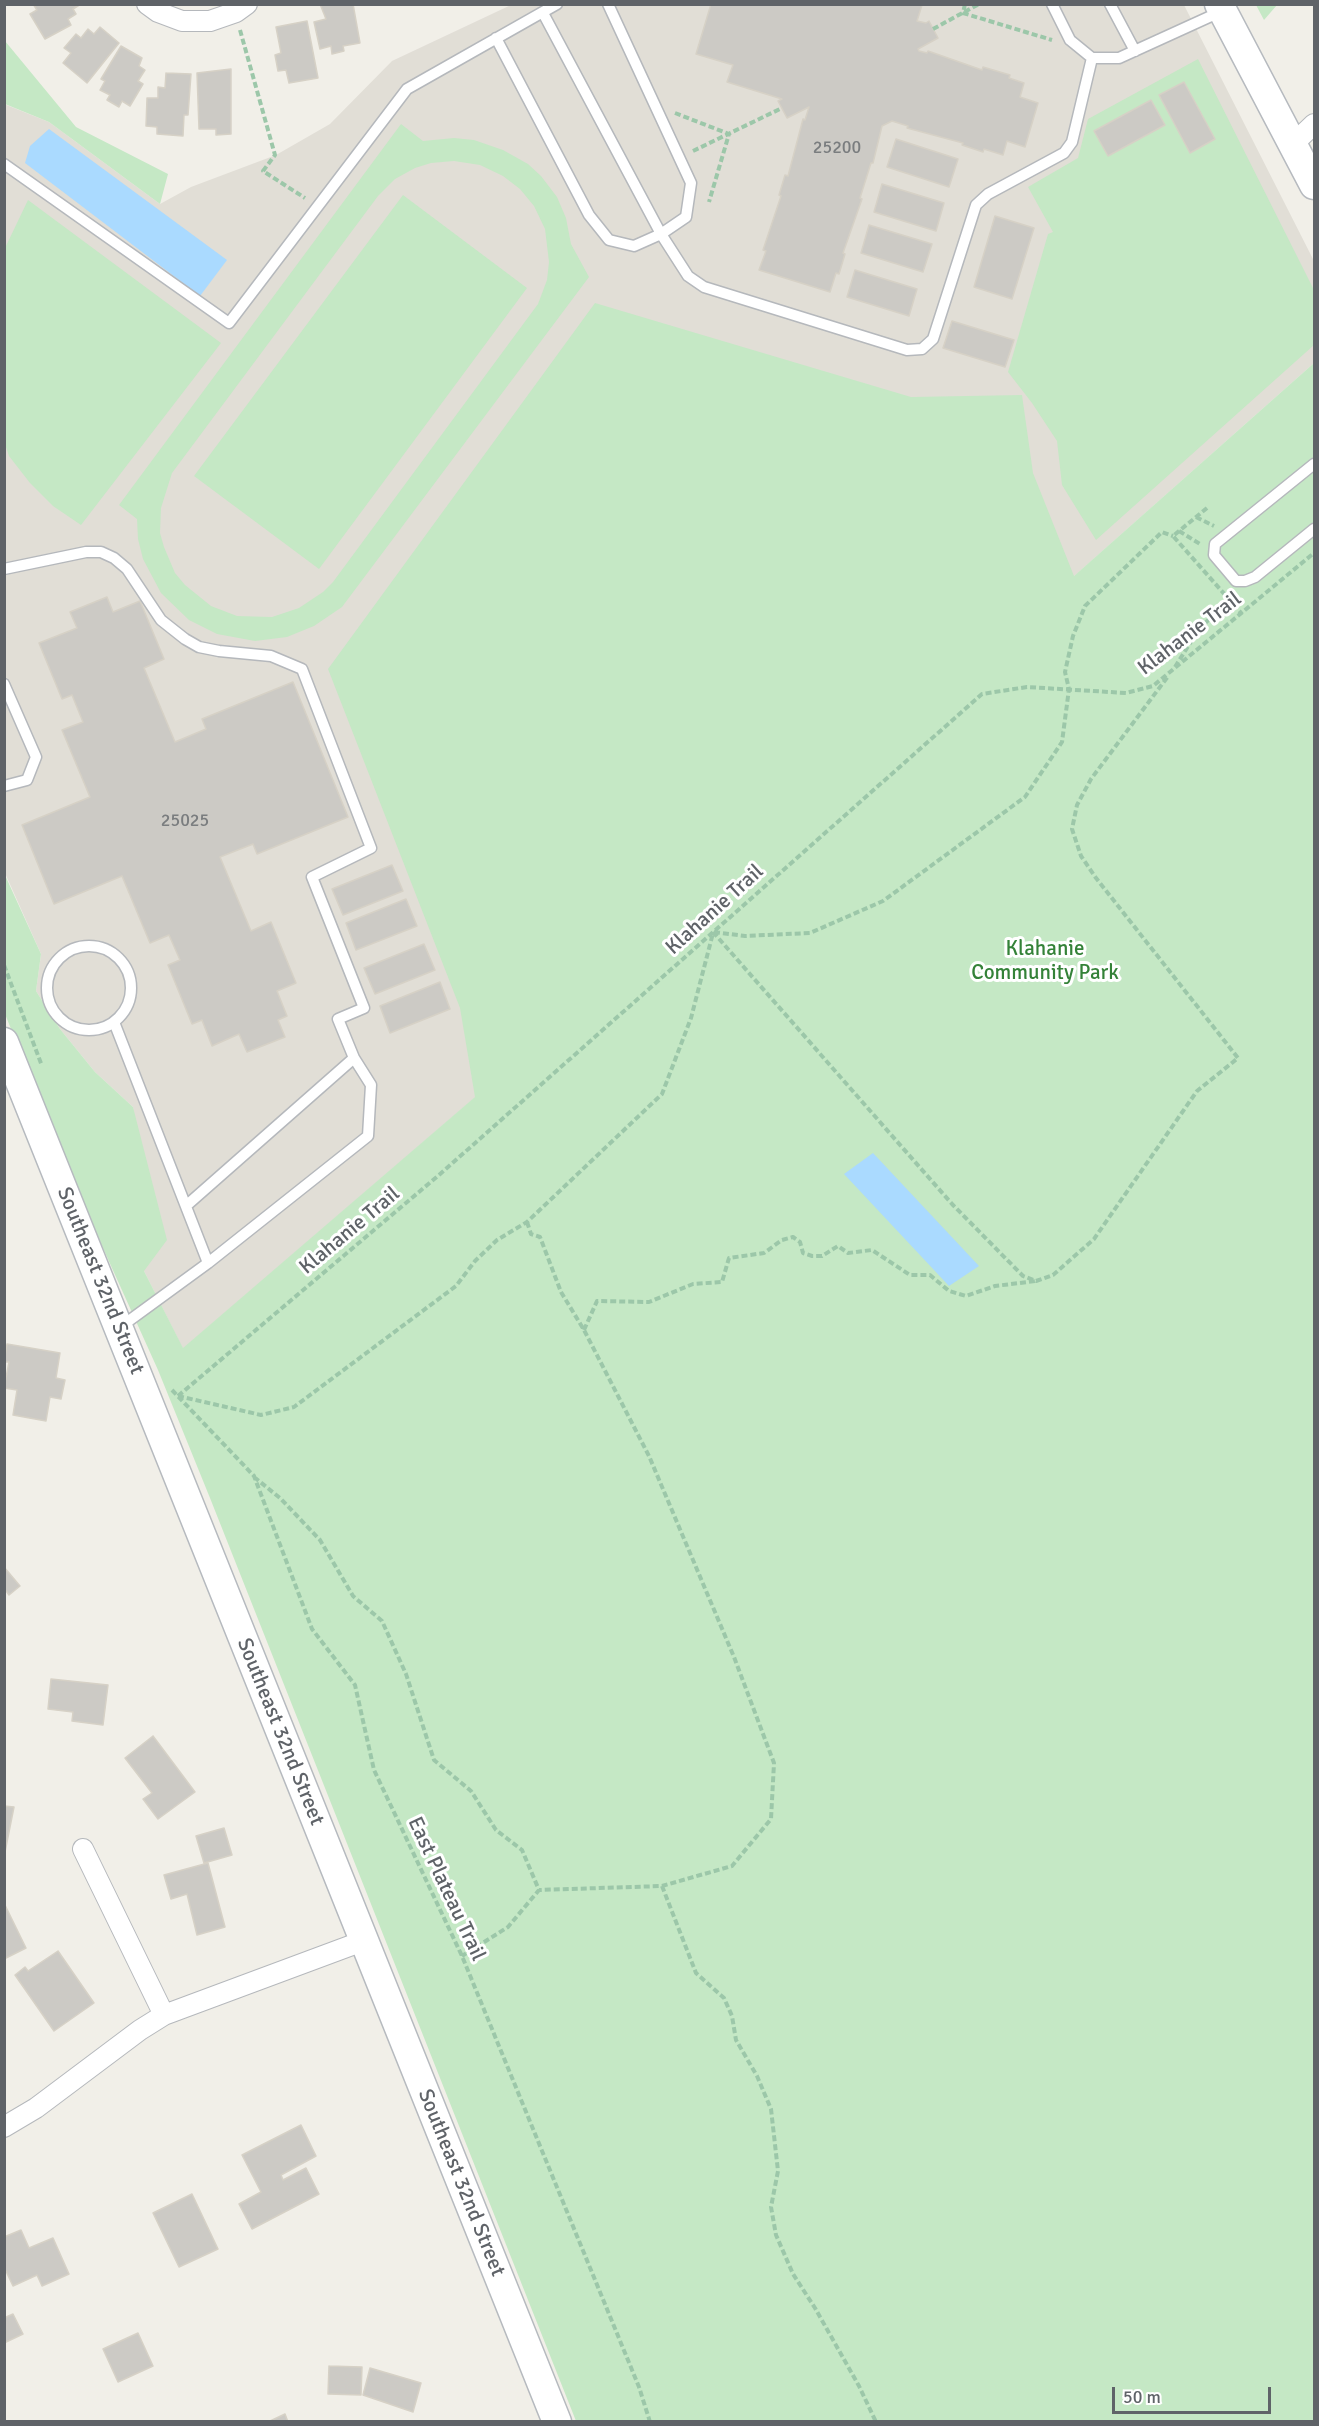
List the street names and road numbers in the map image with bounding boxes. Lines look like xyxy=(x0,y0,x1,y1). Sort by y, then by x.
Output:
street label: Klahanie Trail xyxy=(1133,587,1247,681)
street label: Klahanie Trail xyxy=(661,859,769,961)
street label: Klahanie Trail xyxy=(295,1182,405,1280)
street label: Southeast 32nd Street xyxy=(51,1184,149,1378)
street label: Southeast 32nd Street xyxy=(231,1635,329,1829)
street label: East Plateau Trail xyxy=(402,1813,490,1965)
street label: Southeast 32nd Street xyxy=(412,2086,510,2280)

